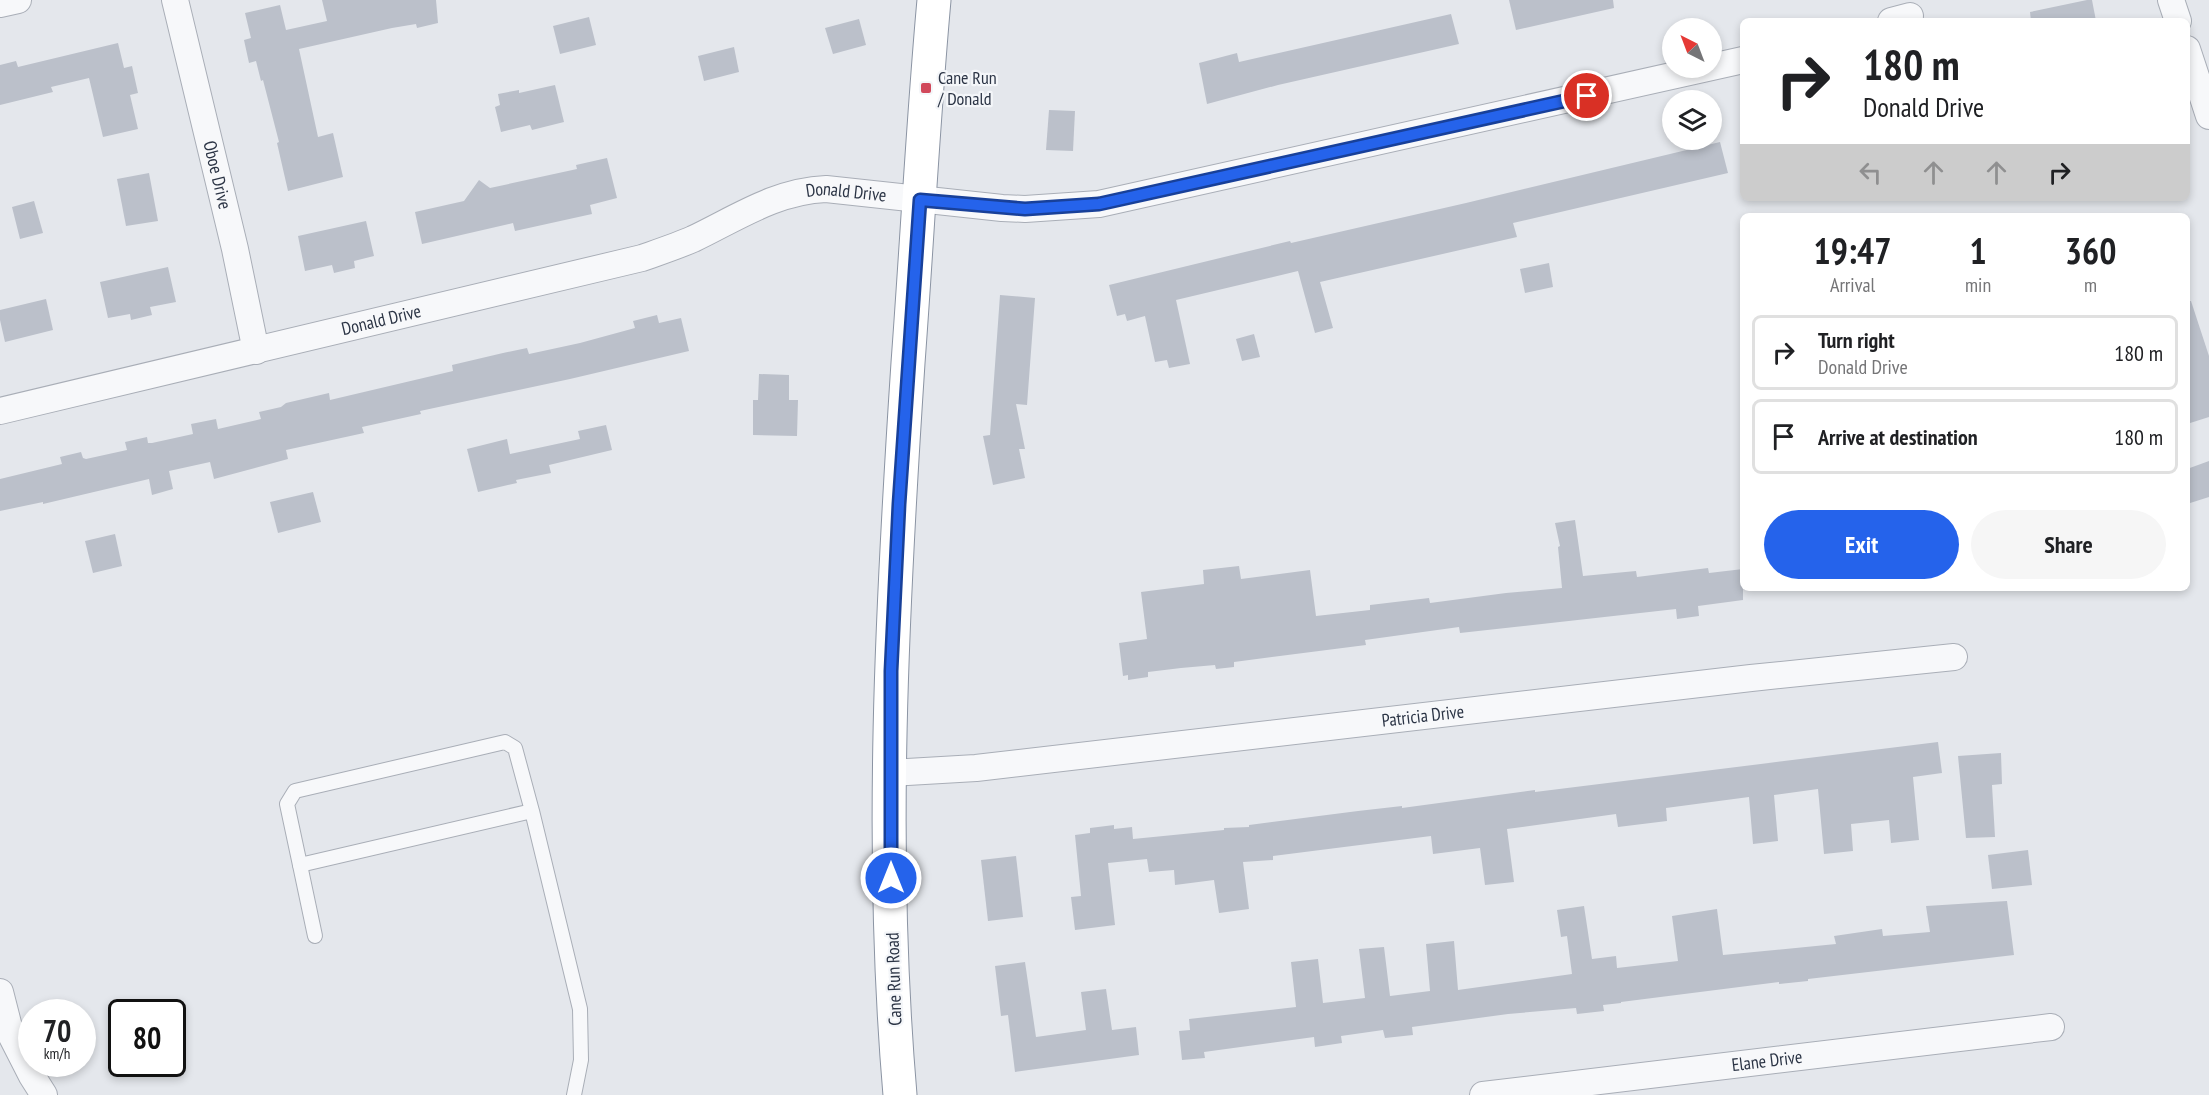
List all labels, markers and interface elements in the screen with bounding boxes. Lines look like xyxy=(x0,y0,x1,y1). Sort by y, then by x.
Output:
north arrow xyxy=(1662,18,1722,78)
map controls xyxy=(1662,18,1722,150)
text: 180 m xyxy=(1863,37,1960,92)
icon: right xyxy=(1764,42,1842,120)
place label: Cane Run / Donald xyxy=(937,66,997,110)
pin xyxy=(1561,70,1612,121)
icon: arrive xyxy=(1570,79,1603,112)
marker: Cane Run / Donald xyxy=(919,81,933,95)
button: layers xyxy=(1662,90,1722,150)
text: Donald Drive xyxy=(1863,90,1984,124)
street label: Oboe Drive xyxy=(198,138,237,211)
icon: left xyxy=(1854,156,1887,189)
icon: ahead xyxy=(1917,156,1950,189)
icon: ahead xyxy=(1980,156,2013,189)
icon: right xyxy=(2043,156,2076,189)
street label: Donald Drive xyxy=(804,177,888,206)
text: 19:47 xyxy=(1814,227,1891,274)
text: 1 xyxy=(1969,227,1987,274)
text: 360 xyxy=(2065,227,2116,274)
text: Arrival xyxy=(1830,272,1875,298)
text: min xyxy=(1965,272,1991,298)
text: m xyxy=(2084,272,2097,298)
street label: Donald Drive xyxy=(339,299,423,340)
text: Turn right xyxy=(1818,326,1895,354)
icon: right xyxy=(1767,336,1800,369)
text: 180 m xyxy=(2114,339,2163,367)
text: Donald Drive xyxy=(1818,354,1908,380)
icon: arrive xyxy=(1767,420,1800,453)
text: Arrive at destination xyxy=(1818,423,1978,451)
text: 180 m xyxy=(2114,423,2163,451)
button: Exit xyxy=(1764,510,1959,579)
button: Share xyxy=(1971,510,2166,579)
street label: Patricia Drive xyxy=(1380,699,1465,732)
position arrow xyxy=(859,846,923,910)
street label: Cane Run Road xyxy=(880,932,907,1026)
speed limit sign: 80 xyxy=(108,999,186,1077)
text: 70 xyxy=(43,1011,71,1050)
text: km/h xyxy=(44,1044,70,1063)
street label: Elane Drive xyxy=(1730,1045,1804,1076)

